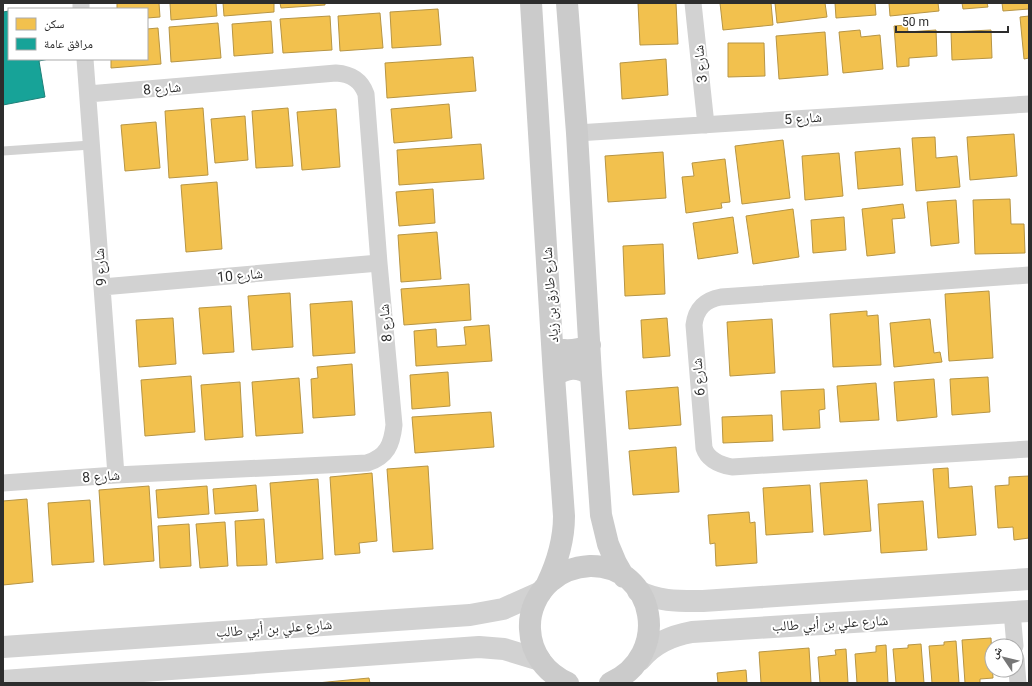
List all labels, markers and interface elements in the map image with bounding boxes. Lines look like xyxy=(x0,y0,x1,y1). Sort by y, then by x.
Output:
legend xyxy=(8,8,148,60)
scale bar xyxy=(896,8,1008,34)
text: 50 m xyxy=(902,15,929,29)
text: سكن xyxy=(44,17,65,31)
text: مرافق عامة xyxy=(44,37,93,51)
street label: شارع 3 xyxy=(690,44,712,84)
street label: شارع 8 xyxy=(142,78,182,100)
street label: شارع 5 xyxy=(784,109,823,129)
street label: شارع طارق بن زياد xyxy=(539,246,563,343)
street label: شارع 9 xyxy=(91,247,111,286)
street label: شارع 10 xyxy=(216,265,264,287)
street label: شارع 8 xyxy=(375,303,397,343)
street label: شارع 6 xyxy=(688,357,710,397)
street label: شارع 8 xyxy=(82,467,121,487)
street label: شارع علي بن أبي طالب xyxy=(771,612,889,638)
street label: شارع علي بن أبي طالب xyxy=(215,616,333,644)
north arrow xyxy=(984,638,1024,678)
text: ش xyxy=(988,644,1006,662)

